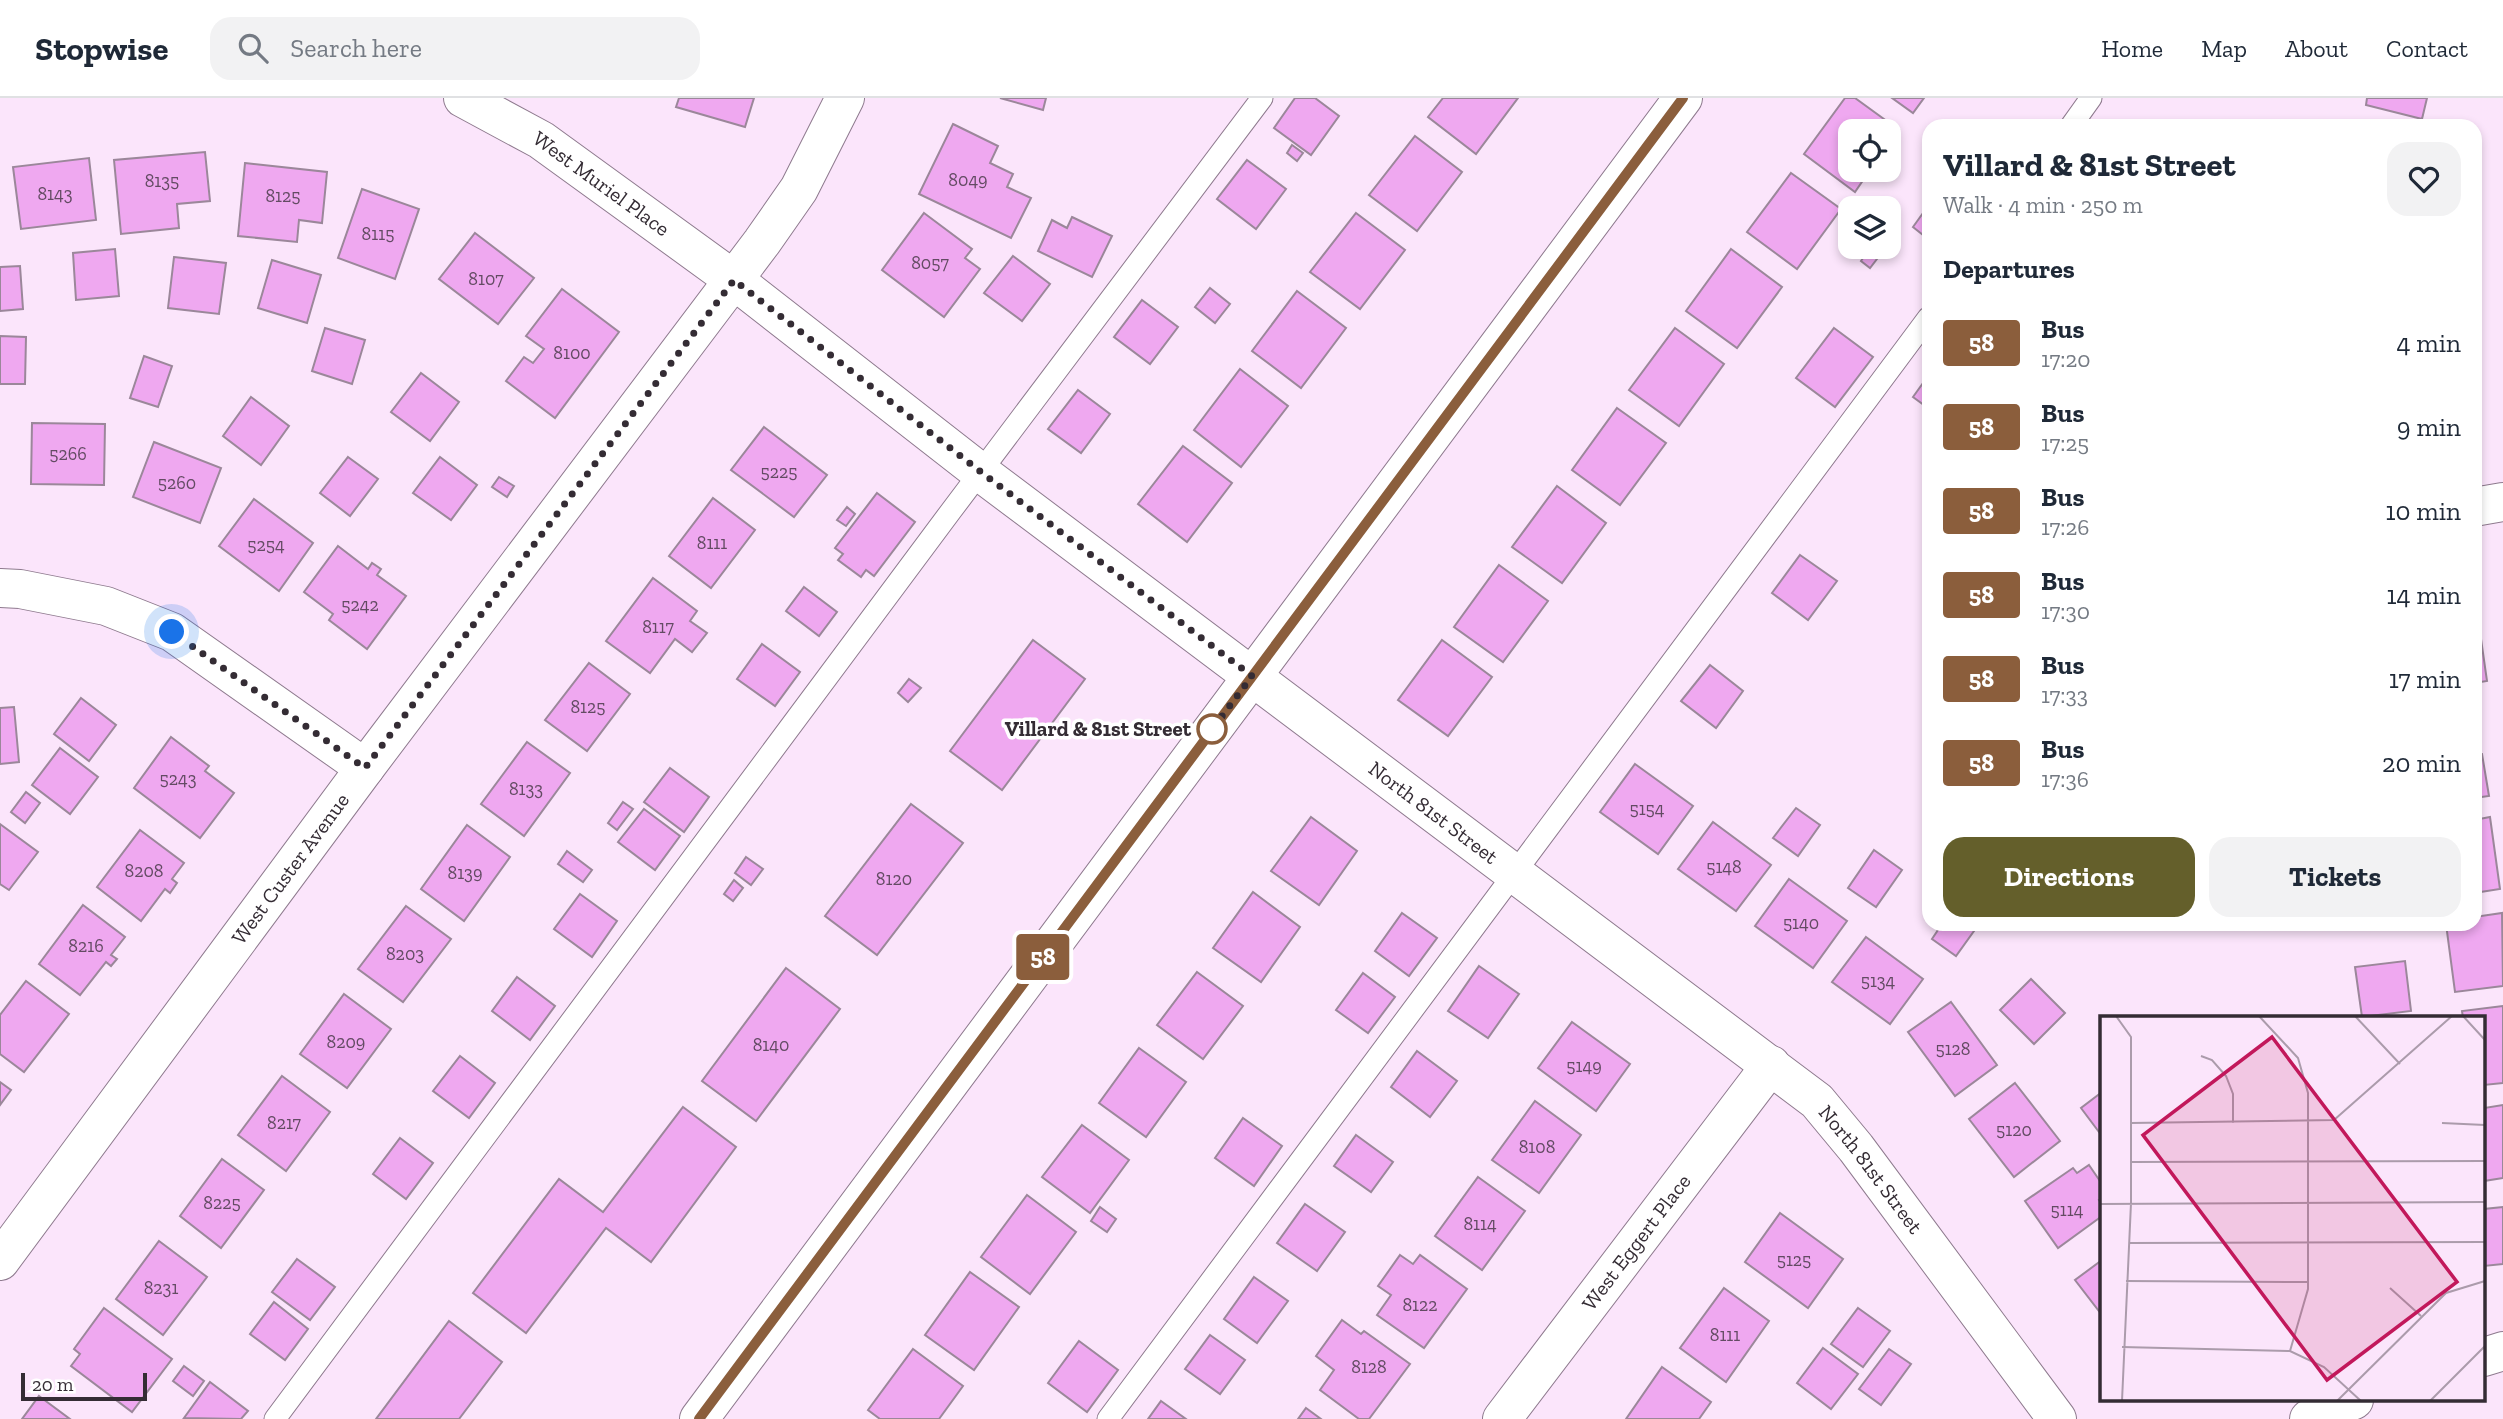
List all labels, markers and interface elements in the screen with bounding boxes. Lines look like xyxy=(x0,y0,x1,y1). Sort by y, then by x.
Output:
search box xyxy=(210,17,700,80)
text: Stopwise xyxy=(35,29,168,68)
icon: search xyxy=(234,29,272,67)
text: Search here xyxy=(290,32,422,64)
text: Home xyxy=(2101,34,2163,63)
text: Map xyxy=(2201,34,2247,63)
text: About xyxy=(2285,34,2348,63)
text: Contact xyxy=(2386,34,2468,63)
map controls xyxy=(1838,119,1901,259)
button: locate xyxy=(1838,119,1901,182)
street label: West Muriel Place xyxy=(528,125,675,241)
button: heart xyxy=(2387,142,2461,216)
text: Villard & 81st Street xyxy=(1943,145,2236,184)
house number: 8049 xyxy=(948,169,988,191)
house number: 8135 xyxy=(145,170,179,192)
house number: 8143 xyxy=(37,183,73,205)
house number: 8125 xyxy=(265,185,301,207)
text: Walk · 4 min · 250 m xyxy=(1943,191,2143,219)
button: layers xyxy=(1838,196,1901,259)
house number: 8115 xyxy=(362,223,394,245)
house number: 8057 xyxy=(911,252,949,274)
text: Departures xyxy=(1943,253,2075,285)
house number: 8107 xyxy=(468,268,504,290)
text: Bus xyxy=(2041,313,2084,345)
text: 4 min xyxy=(2396,327,2461,359)
text: 58 xyxy=(1969,328,1994,357)
house number: 8100 xyxy=(553,342,591,364)
text: 17:20 xyxy=(2041,345,2091,373)
text: Bus xyxy=(2041,397,2084,429)
text: 9 min xyxy=(2397,411,2461,443)
text: 58 xyxy=(1969,412,1994,441)
text: 17:25 xyxy=(2041,429,2089,457)
house number: 5266 xyxy=(49,443,87,465)
house number: 5225 xyxy=(761,461,797,483)
house number: 5260 xyxy=(158,472,196,494)
text: Bus xyxy=(2041,481,2084,513)
text: 10 min xyxy=(2385,495,2461,527)
text: 58 xyxy=(1969,496,1994,525)
text: 17:26 xyxy=(2041,513,2090,541)
house number: 8111 xyxy=(697,532,727,554)
house number: 5254 xyxy=(247,534,285,556)
text: Bus xyxy=(2041,565,2084,597)
text: 14 min xyxy=(2386,579,2461,611)
text: 58 xyxy=(1969,580,1994,609)
house number: 5242 xyxy=(341,594,379,616)
text: 17:30 xyxy=(2041,597,2090,625)
your location xyxy=(154,614,189,649)
house number: 8117 xyxy=(642,616,674,638)
text: Bus xyxy=(2041,649,2084,681)
text: 17 min xyxy=(2389,663,2461,695)
text: 58 xyxy=(1969,664,1994,693)
text: 17:33 xyxy=(2041,681,2088,709)
house number: 8125 xyxy=(570,696,606,718)
marker: Villard & 81st Street xyxy=(1197,714,1227,744)
place label: Villard & 81st Street xyxy=(1005,716,1192,741)
text: Bus xyxy=(2041,733,2084,765)
text: 20 min xyxy=(2382,747,2461,779)
text: 58 xyxy=(1969,748,1994,777)
street label: North 81st Street xyxy=(1364,756,1503,869)
text: 17:36 xyxy=(2041,765,2089,793)
house number: 5243 xyxy=(160,768,197,790)
house number: 8133 xyxy=(509,778,543,800)
street label: West Custer Avenue xyxy=(226,788,354,949)
house number: 5154 xyxy=(1629,798,1665,820)
button: Directions xyxy=(1943,837,2195,917)
button: Tickets xyxy=(2209,837,2461,917)
house number: 5148 xyxy=(1706,856,1742,878)
house number: 8208 xyxy=(124,860,164,882)
house number: 8139 xyxy=(448,862,482,884)
house number: 8120 xyxy=(876,868,912,890)
house number: 5140 xyxy=(1783,912,1819,934)
line badge: 58 xyxy=(1012,934,1074,980)
house number: 8216 xyxy=(68,935,104,957)
text: 58 xyxy=(1030,942,1056,971)
house number: 8203 xyxy=(386,943,424,965)
house number: 5134 xyxy=(1861,970,1896,992)
inset map xyxy=(2100,1016,2486,1402)
house number: 8209 xyxy=(327,1031,365,1053)
house number: 8140 xyxy=(753,1034,789,1056)
house number: 5128 xyxy=(1935,1038,1971,1060)
house number: 5149 xyxy=(1566,1055,1602,1077)
street label: North 81st Street xyxy=(1814,1100,1928,1238)
house number: 8217 xyxy=(267,1112,302,1134)
house number: 5120 xyxy=(1996,1119,2032,1141)
house number: 8108 xyxy=(1519,1136,1555,1158)
street label: West Eggert Place xyxy=(1576,1169,1696,1315)
house number: 8225 xyxy=(203,1192,241,1214)
house number: 5114 xyxy=(2051,1199,2084,1221)
house number: 8114 xyxy=(1463,1213,1497,1235)
house number: 5125 xyxy=(1777,1249,1811,1271)
house number: 8231 xyxy=(144,1277,178,1299)
house number: 8122 xyxy=(1402,1294,1438,1316)
house number: 8111 xyxy=(1710,1324,1740,1346)
house number: 8128 xyxy=(1351,1356,1387,1378)
scale bar xyxy=(21,1370,147,1402)
text: 20 m xyxy=(32,1373,73,1396)

